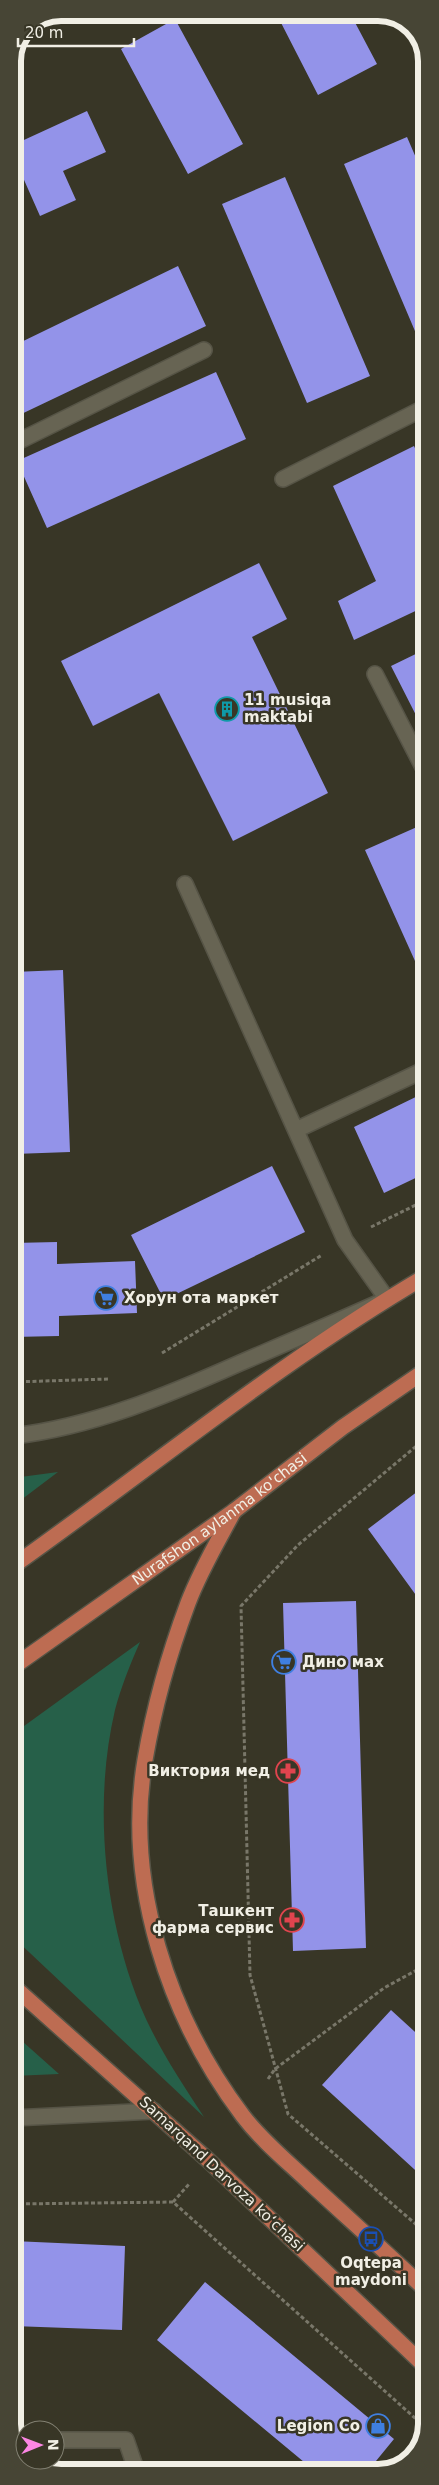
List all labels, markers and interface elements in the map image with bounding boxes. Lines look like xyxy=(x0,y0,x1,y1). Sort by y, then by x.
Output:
scale bar xyxy=(18,15,134,47)
text: 20 m xyxy=(25,24,63,42)
place label: 11 musiqa maktabi xyxy=(244,691,331,726)
building icon: 11 musiqa maktabi xyxy=(214,696,240,722)
supermarket icon: Хорун ота маркет xyxy=(93,1285,119,1311)
place label: Хорун ота маркет xyxy=(124,1289,279,1307)
street label: Nurafshon aylanma ko'chasi xyxy=(129,1449,310,1589)
supermarket icon: Дино мах xyxy=(271,1649,297,1675)
place label: Дино мах xyxy=(302,1653,384,1671)
pharmacy icon: Виктория мед xyxy=(275,1758,301,1784)
place label: Виктория мед xyxy=(148,1762,270,1780)
place label: Ташкент фарма сервис xyxy=(152,1902,274,1937)
pharmacy icon: Ташкент фарма сервис xyxy=(279,1907,305,1933)
street label: Samarqand Darvoza koʻchasi xyxy=(136,2093,308,2255)
bus stop icon: Oqtepa maydoni xyxy=(358,2226,384,2252)
place label: Oqtepa maydoni xyxy=(335,2254,407,2289)
shop icon: Legion Co xyxy=(365,2413,391,2439)
place label: Legion Co xyxy=(277,2417,360,2435)
north arrow xyxy=(15,2420,65,2470)
text: N xyxy=(45,2439,61,2451)

